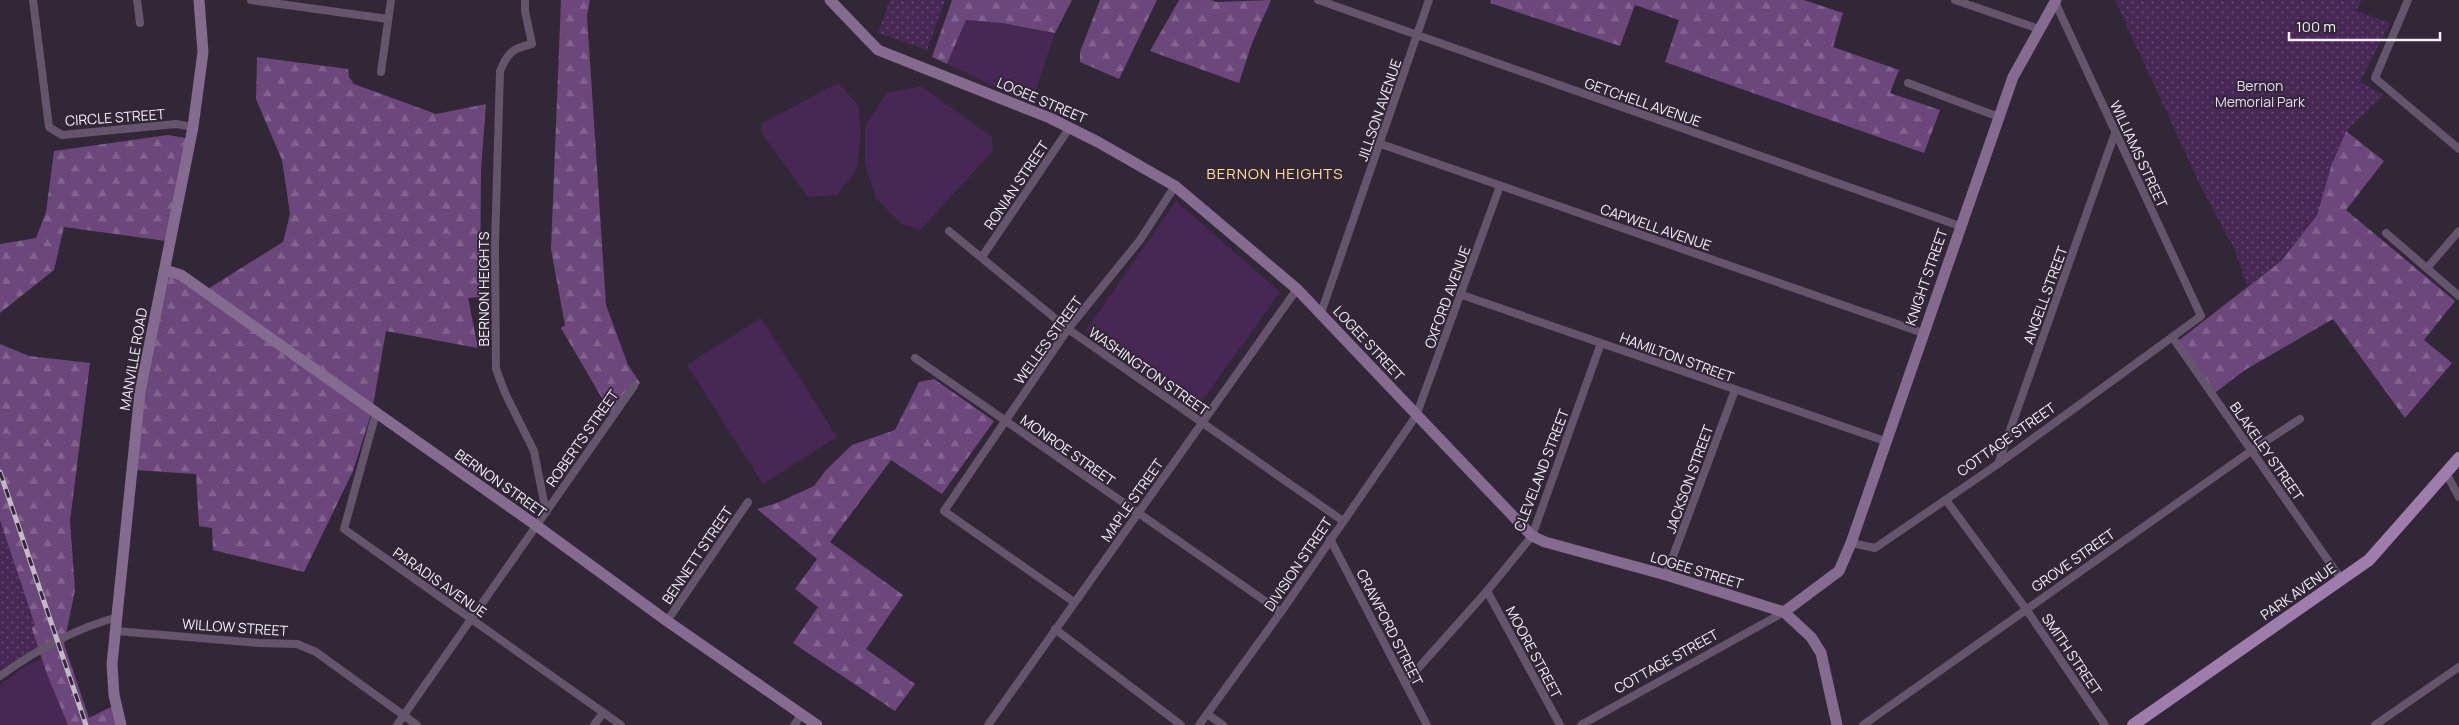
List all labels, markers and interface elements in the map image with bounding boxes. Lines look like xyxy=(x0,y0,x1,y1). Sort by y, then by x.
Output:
scale bar xyxy=(2289,10,2440,42)
text: 100 m xyxy=(2296,16,2336,37)
street label: JILLSON AVENUE xyxy=(1353,56,1405,164)
street label: LOGEE STREET xyxy=(994,73,1090,128)
street label: GETCHELL AVENUE xyxy=(1582,73,1704,131)
park label: Bernon Memorial Park xyxy=(2215,76,2306,111)
street label: WILLIAMS STREET xyxy=(2106,97,2172,211)
street label: CIRCLE STREET xyxy=(64,104,166,130)
street label: RONIAN STREET xyxy=(979,136,1053,233)
district label: BERNON HEIGHTS xyxy=(1207,163,1343,184)
street label: CAPWELL AVENUE xyxy=(1598,199,1714,255)
street label: KNIGHT STREET xyxy=(1901,225,1952,328)
street label: BERNON HEIGHTS xyxy=(474,231,493,346)
street label: OXFORD AVENUE xyxy=(1420,243,1474,351)
street label: ANGELL STREET xyxy=(2018,243,2072,347)
street label: WELLES STREET xyxy=(1010,292,1087,388)
street label: LOGEE STREET xyxy=(1329,302,1409,385)
street label: MANVILLE ROAD xyxy=(115,306,151,412)
street label: WASHINGTON STREET xyxy=(1085,322,1213,420)
street label: HAMILTON STREET xyxy=(1617,328,1737,387)
street label: ROBERTS STREET xyxy=(541,385,623,490)
street label: COTTAGE STREET xyxy=(1953,397,2060,480)
street label: BLAKELEY STREET xyxy=(2226,398,2308,505)
street label: CLEVELAND STREET xyxy=(1509,406,1573,534)
street label: MONROE STREET xyxy=(1017,410,1120,490)
street label: JACKSON STREET xyxy=(1661,422,1718,536)
street label: BERNON STREET xyxy=(451,444,551,522)
street label: MAPLE STREET xyxy=(1096,454,1168,545)
street label: BENNETT STREET xyxy=(657,502,737,607)
street label: DIVISION STREET xyxy=(1260,513,1337,614)
street label: GROVE STREET xyxy=(2028,524,2119,596)
street label: PARADIS AVENUE xyxy=(389,543,491,621)
street label: LOGEE STREET xyxy=(1648,547,1746,593)
street label: PARK AVENUE xyxy=(2257,558,2339,624)
street label: CRAWFORD STREET xyxy=(1352,566,1428,689)
street label: MOORE STREET xyxy=(1502,603,1567,702)
street label: SMITH STREET xyxy=(2038,610,2107,699)
street label: WILLOW STREET xyxy=(181,614,289,640)
street label: COTTAGE STREET xyxy=(1610,624,1722,698)

